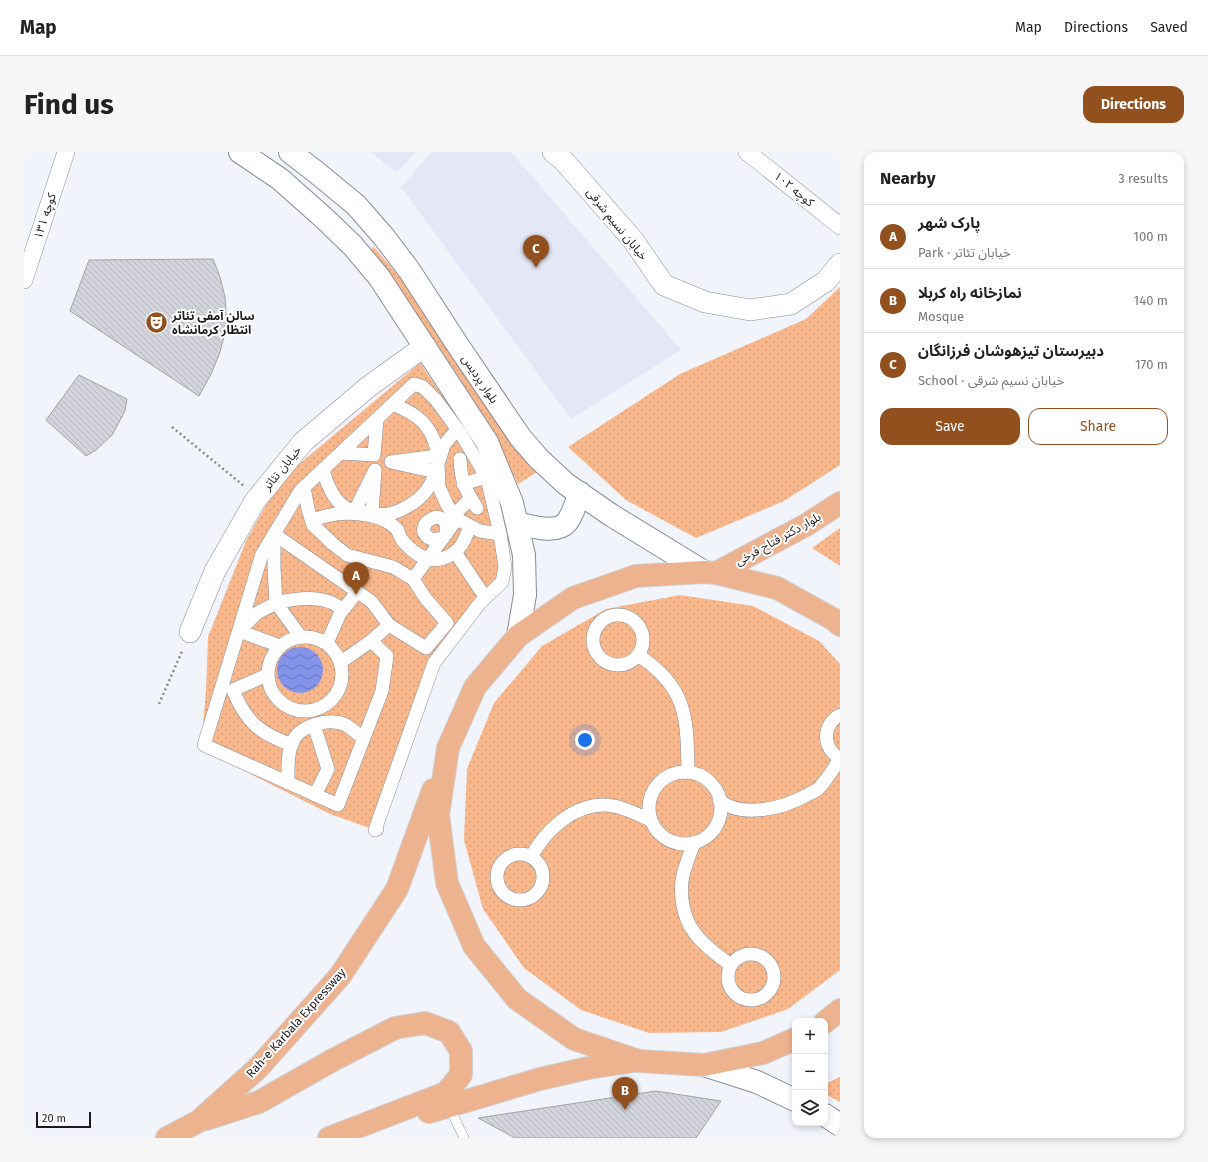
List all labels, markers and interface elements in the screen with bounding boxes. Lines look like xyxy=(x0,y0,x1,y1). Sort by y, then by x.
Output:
text: Map xyxy=(20,16,57,39)
text: Map xyxy=(1015,19,1042,36)
text: Directions xyxy=(1064,19,1128,36)
text: Saved xyxy=(1150,19,1188,36)
button: Directions xyxy=(1083,86,1184,123)
text: Find us xyxy=(24,88,114,121)
text: Nearby xyxy=(880,168,935,189)
street label: کوچه ۱۰۲ xyxy=(771,169,818,211)
text: 3 results xyxy=(1118,171,1168,186)
street label: خیابان نسیم شرقی xyxy=(582,185,650,264)
street label: کوچه ۱۳۱ xyxy=(31,190,60,241)
text: پارک شهر xyxy=(918,214,980,232)
text: A xyxy=(889,229,897,244)
text: 100 m xyxy=(1133,229,1168,244)
pin: C xyxy=(523,235,549,268)
text: Park · خیابان تئاتر xyxy=(918,245,1011,260)
text: نمازخانه راه کربلا xyxy=(918,284,1022,302)
text: B xyxy=(889,293,897,308)
text: 140 m xyxy=(1134,293,1168,308)
place label: سالن آمفی تئاتر انتظار کرمانشاه xyxy=(171,309,255,337)
text: Mosque xyxy=(918,309,964,324)
theatre icon: سالن آمفی تئاتر انتظار کرمانشاه xyxy=(144,310,170,336)
text: دبیرستان تیزهوشان فرزانگان xyxy=(918,342,1104,360)
street label: بلوار پردیس xyxy=(458,352,501,407)
text: C xyxy=(889,357,897,372)
text: 170 m xyxy=(1135,357,1168,372)
text: School · خیابان نسیم شرقی xyxy=(918,373,1064,388)
button: Save xyxy=(880,408,1020,445)
button: Share xyxy=(1028,408,1168,445)
street label: خیابان تئاتر xyxy=(259,443,304,494)
street label: بلوار دکتر فتاح فرخی xyxy=(733,510,824,570)
pin: A xyxy=(343,562,369,595)
your location xyxy=(575,730,595,750)
street label: Rah-e Karbala Expressway xyxy=(243,966,349,1080)
map controls xyxy=(792,1018,828,1126)
button: + xyxy=(792,1018,828,1054)
button: − xyxy=(792,1054,828,1090)
pin: B xyxy=(612,1077,638,1110)
button: layers xyxy=(792,1090,828,1126)
scale bar xyxy=(36,1110,91,1129)
text: 20 m xyxy=(42,1112,66,1125)

